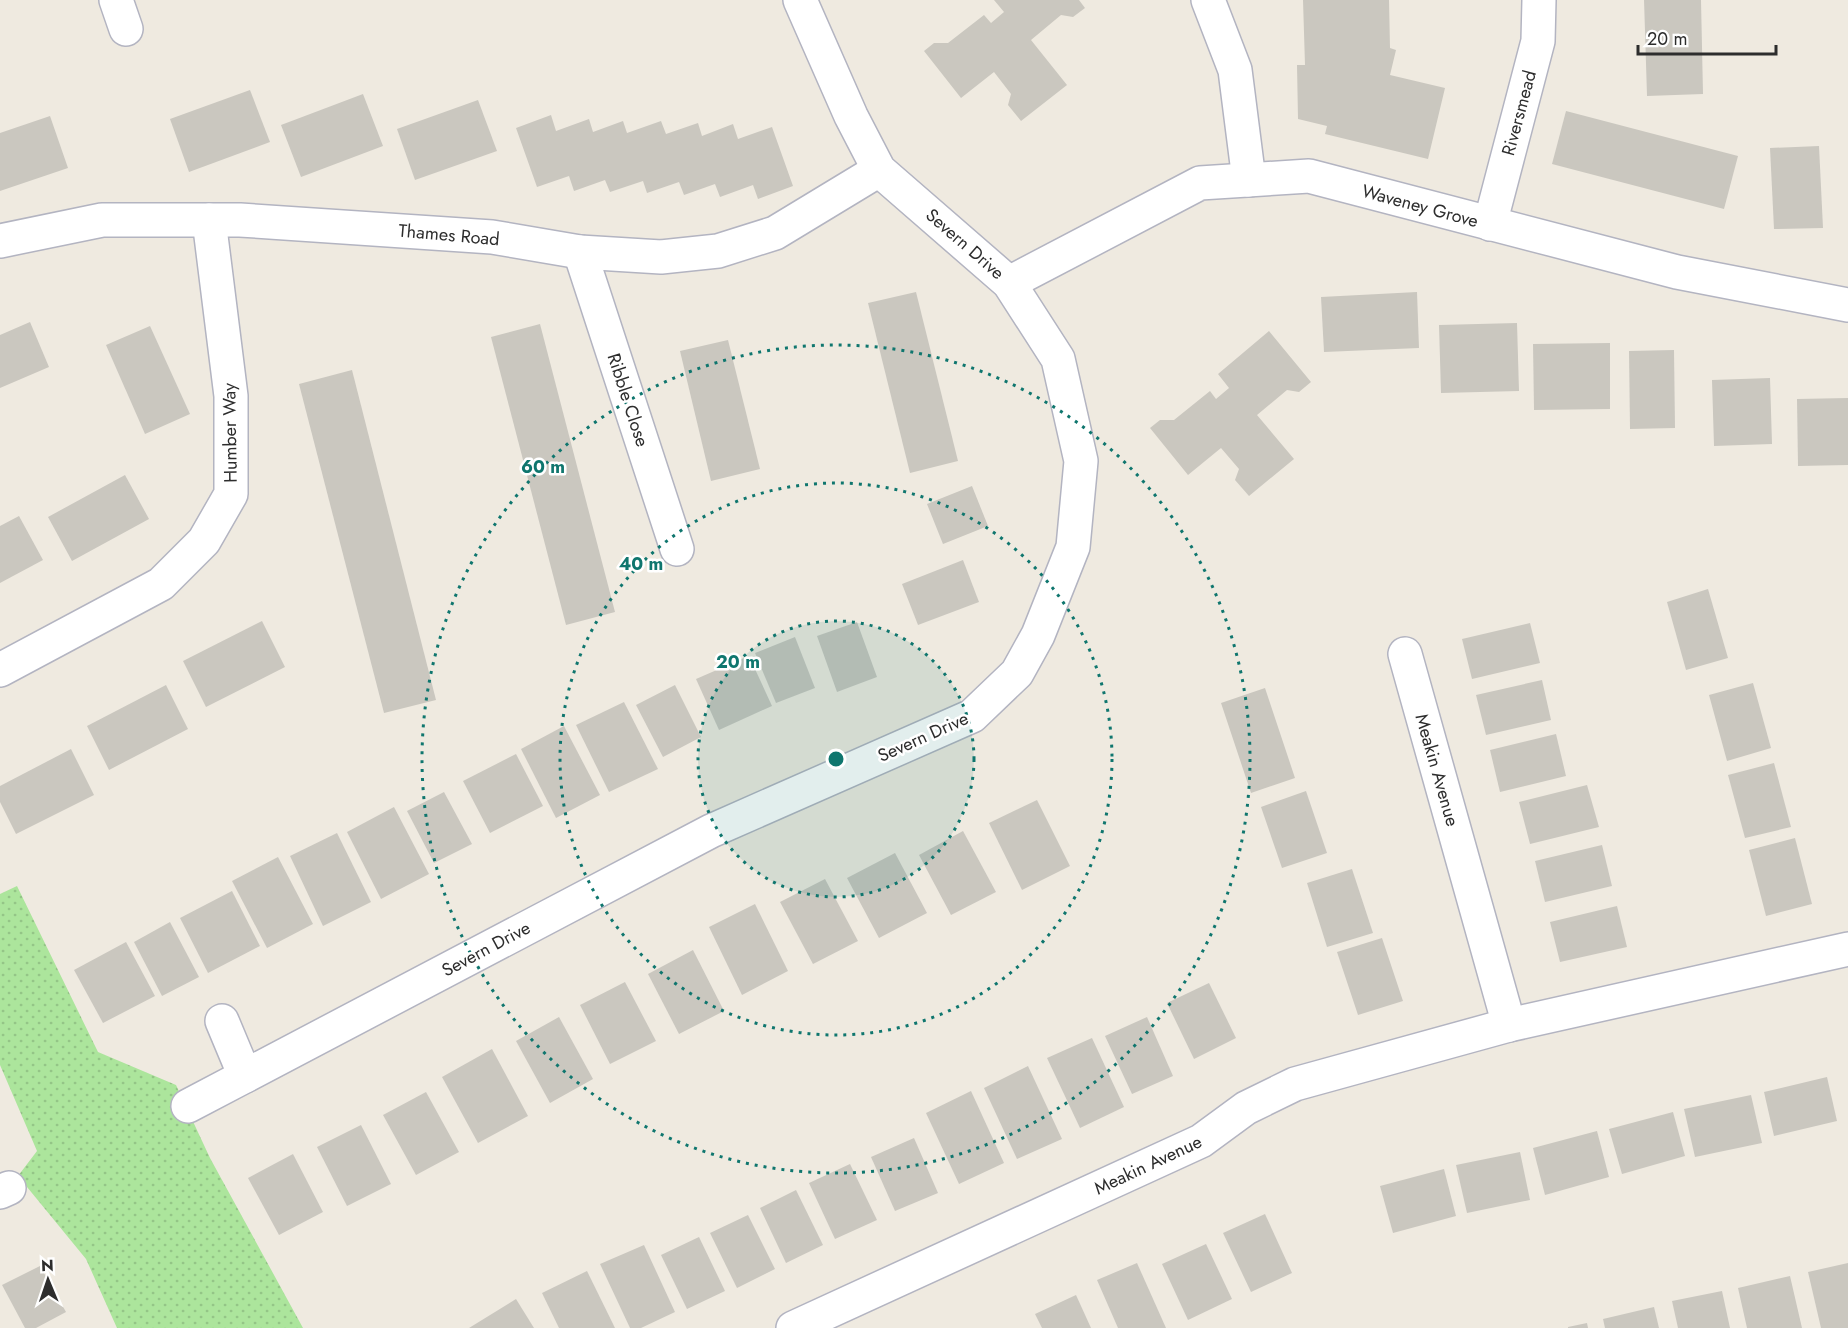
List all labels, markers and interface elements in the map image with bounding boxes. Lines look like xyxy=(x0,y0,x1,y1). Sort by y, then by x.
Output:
scale bar xyxy=(1638,18,1776,56)
text: 20 m xyxy=(1647,26,1687,52)
street label: Riversmead xyxy=(1495,67,1543,159)
street label: Waveney Grove xyxy=(1359,178,1481,234)
street label: Severn Drive xyxy=(920,202,1010,286)
street label: Thames Road xyxy=(397,218,501,252)
street label: Ribble Close xyxy=(601,350,655,450)
street label: Humber Way xyxy=(216,383,244,483)
text: 60 m xyxy=(521,454,565,480)
text: 40 m xyxy=(619,551,663,577)
text: 20 m xyxy=(716,649,760,675)
street label: Severn Drive xyxy=(873,705,973,769)
street label: Meakin Avenue xyxy=(1409,711,1465,829)
centre of rings xyxy=(826,749,846,769)
street label: Severn Drive xyxy=(437,915,535,983)
street label: Meakin Avenue xyxy=(1090,1129,1206,1201)
north arrow xyxy=(18,1250,78,1310)
text: N xyxy=(41,1254,54,1277)

